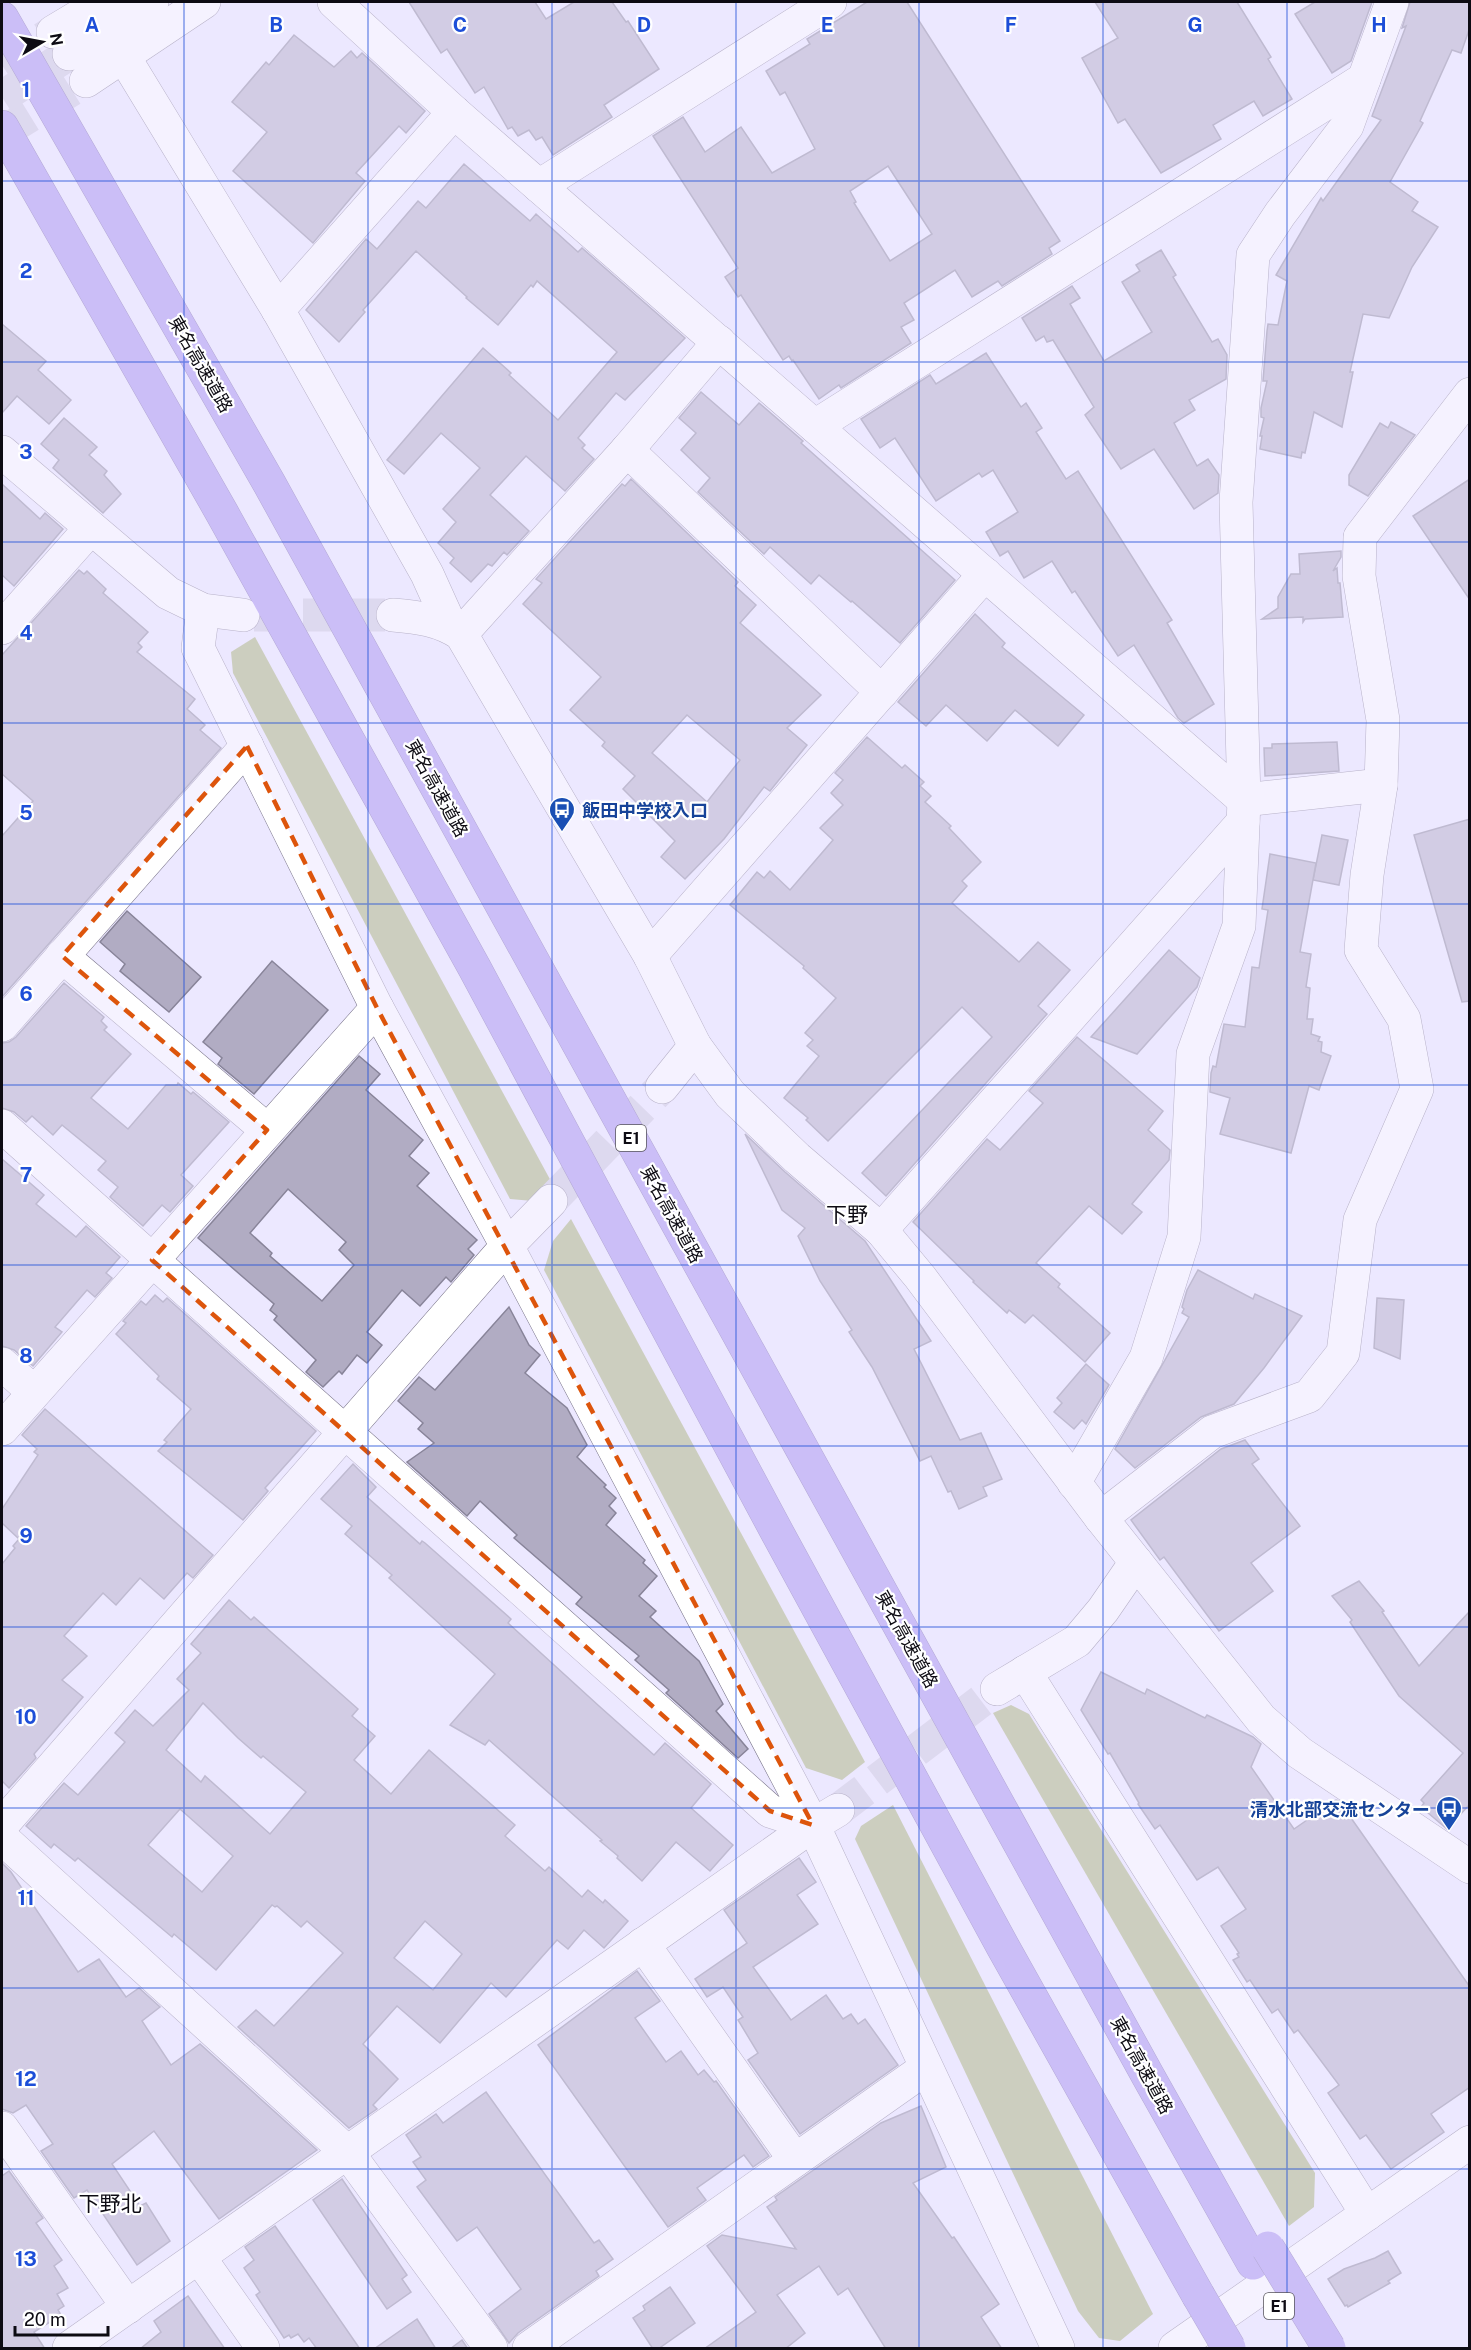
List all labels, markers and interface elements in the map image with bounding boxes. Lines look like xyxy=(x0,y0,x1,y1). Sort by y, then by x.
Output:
north arrow xyxy=(12,12,72,72)
text: A xyxy=(85,13,99,37)
text: B xyxy=(269,13,283,37)
text: C xyxy=(453,13,467,37)
text: D xyxy=(637,13,651,37)
text: E xyxy=(821,13,833,37)
text: F xyxy=(1005,13,1017,37)
text: G xyxy=(1187,13,1203,37)
text: H xyxy=(1371,13,1387,37)
text: N xyxy=(46,32,67,47)
text: 1 xyxy=(22,78,30,102)
text: 2 xyxy=(20,259,32,283)
street label: 東名高速道路 xyxy=(165,312,237,416)
text: 3 xyxy=(19,440,33,464)
text: 4 xyxy=(19,621,33,645)
street label: 東名高速道路 xyxy=(402,736,472,840)
bus stop icon: 飯田中学校入口 xyxy=(547,795,577,833)
place label: 飯田中学校入口 xyxy=(582,800,708,821)
text: 5 xyxy=(19,801,33,825)
text: 6 xyxy=(19,982,33,1006)
road number: E1 xyxy=(616,1125,646,1151)
street label: 東名高速道路 xyxy=(637,1162,707,1266)
text: 7 xyxy=(20,1163,32,1187)
district label: 下野 xyxy=(826,1202,868,1227)
text: 8 xyxy=(19,1344,33,1368)
text: 9 xyxy=(19,1524,33,1548)
street label: 東名高速道路 xyxy=(872,1587,942,1691)
text: 10 xyxy=(15,1705,37,1729)
bus stop icon: 清水北部交流センター xyxy=(1434,1794,1464,1832)
place label: 清水北部交流センター xyxy=(1250,1799,1430,1820)
text: 11 xyxy=(17,1886,35,1910)
street label: 東名高速道路 xyxy=(1107,2013,1177,2117)
text: 12 xyxy=(15,2067,37,2091)
district label: 下野北 xyxy=(79,2191,142,2216)
text: 13 xyxy=(15,2247,37,2271)
road number: E1 xyxy=(1264,2293,1294,2319)
scale bar xyxy=(15,2299,108,2337)
text: 20 m xyxy=(24,2309,66,2330)

